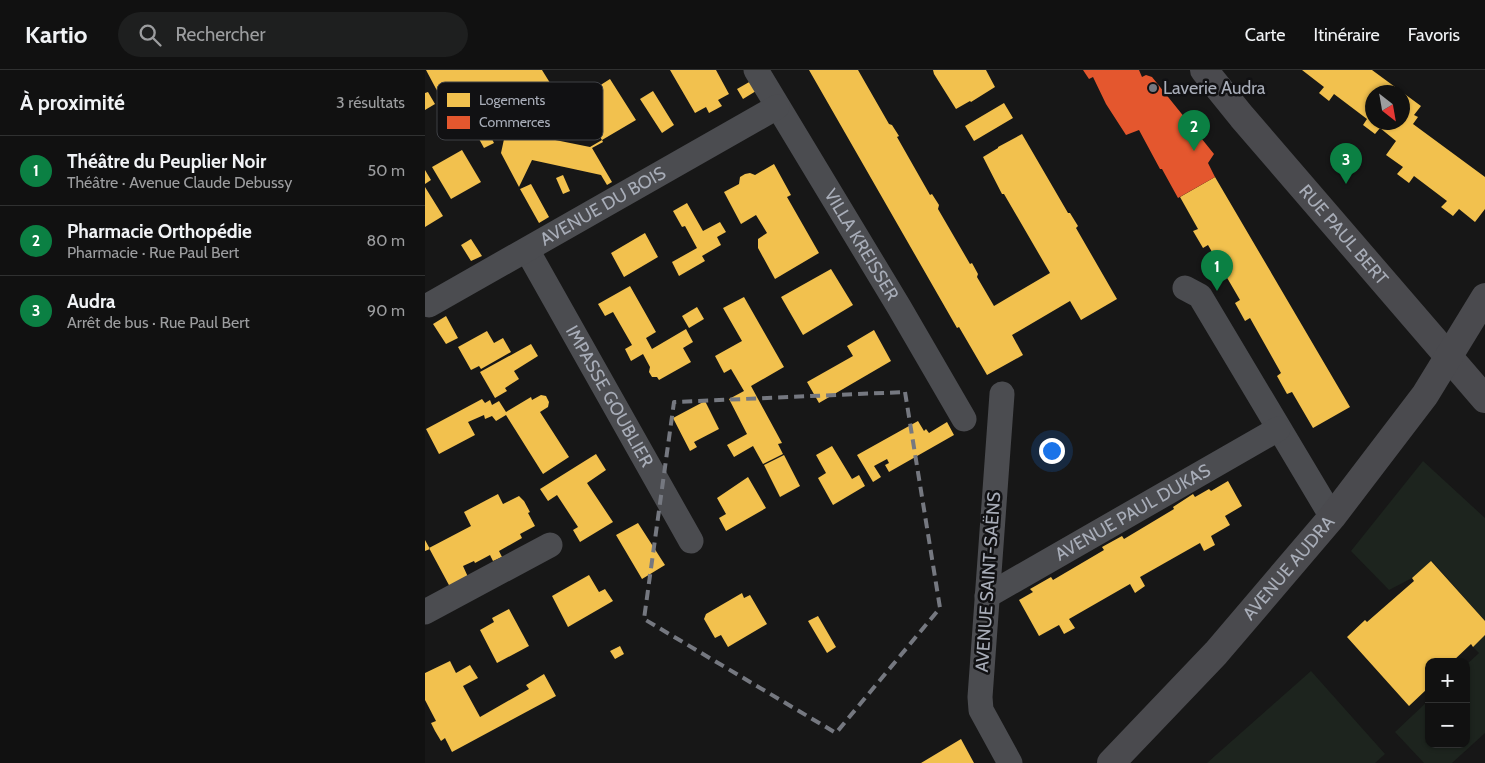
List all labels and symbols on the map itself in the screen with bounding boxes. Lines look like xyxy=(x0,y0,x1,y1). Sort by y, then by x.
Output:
place label: Laverie Audra xyxy=(1163,77,1266,99)
legend xyxy=(437,82,603,140)
marker: Laverie Audra xyxy=(1147,82,1159,94)
north arrow xyxy=(1365,85,1410,130)
text: Logements xyxy=(479,91,546,109)
pin: 2 xyxy=(1178,110,1210,151)
text: Commerces xyxy=(479,113,551,131)
pin: 3 xyxy=(1330,143,1362,184)
street label: AVENUE DU BOIS xyxy=(536,162,670,250)
street label: RUE PAUL BERT xyxy=(1294,180,1393,290)
street label: VILLA KREISSER xyxy=(819,185,904,305)
pin: 1 xyxy=(1201,250,1233,291)
street label: IMPASSE GOUBLIER xyxy=(561,322,658,471)
your location xyxy=(1039,438,1065,464)
street label: AVENUE PAUL DUKAS xyxy=(1051,459,1214,566)
street label: AVENUE SAINT-SAËNS xyxy=(971,491,1005,673)
street label: AVENUE AUDRA xyxy=(1238,511,1339,624)

